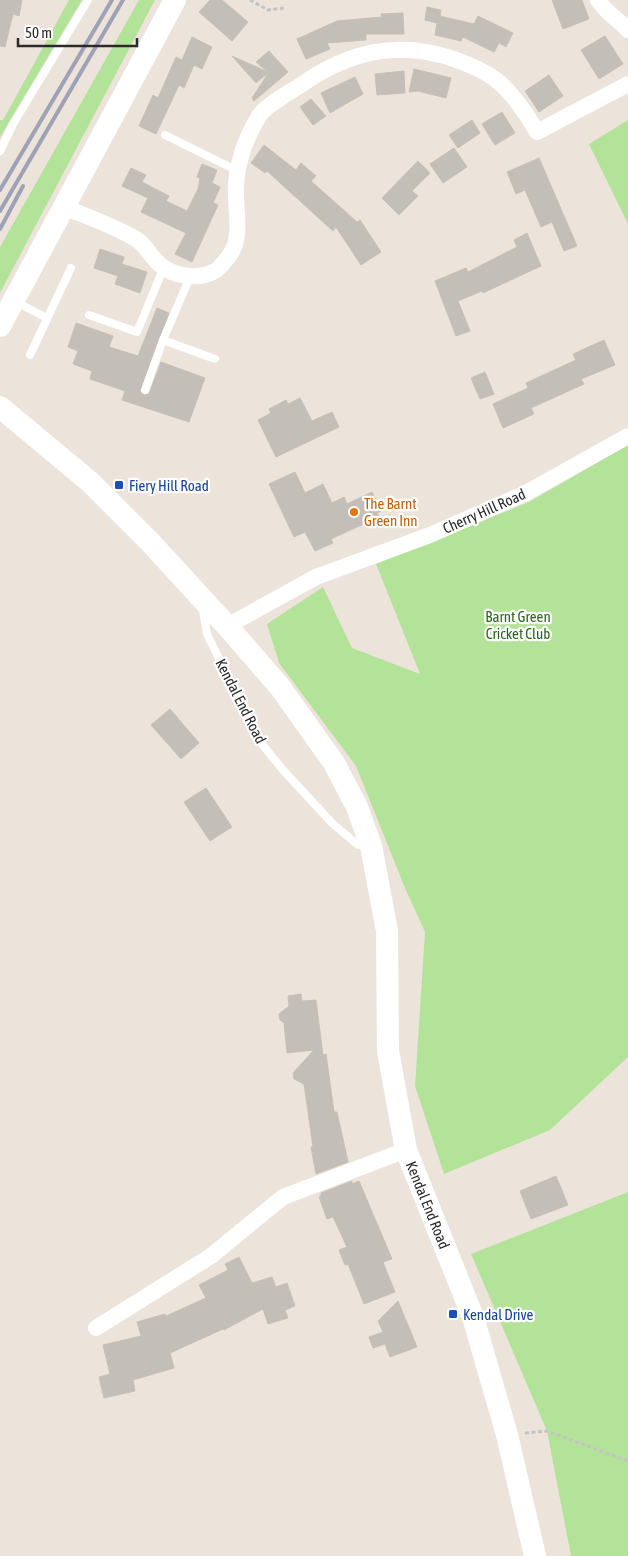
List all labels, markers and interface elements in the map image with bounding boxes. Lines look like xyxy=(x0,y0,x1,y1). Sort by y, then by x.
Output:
scale bar xyxy=(18,15,136,47)
text: 50 m xyxy=(25,24,52,41)
place label: Fiery Hill Road xyxy=(129,477,209,494)
marker: Fiery Hill Road xyxy=(113,479,125,491)
street label: Cherry Hill Road xyxy=(440,485,528,537)
place label: The Barnt Green Inn xyxy=(364,495,418,529)
marker: The Barnt Green Inn xyxy=(348,506,360,518)
park label: Barnt Green Cricket Club xyxy=(485,608,551,642)
street label: Kendal End Road xyxy=(212,656,270,746)
street label: Kendal End Road xyxy=(403,1159,453,1251)
place label: Kendal Drive xyxy=(463,1306,534,1323)
marker: Kendal Drive xyxy=(447,1308,459,1320)

